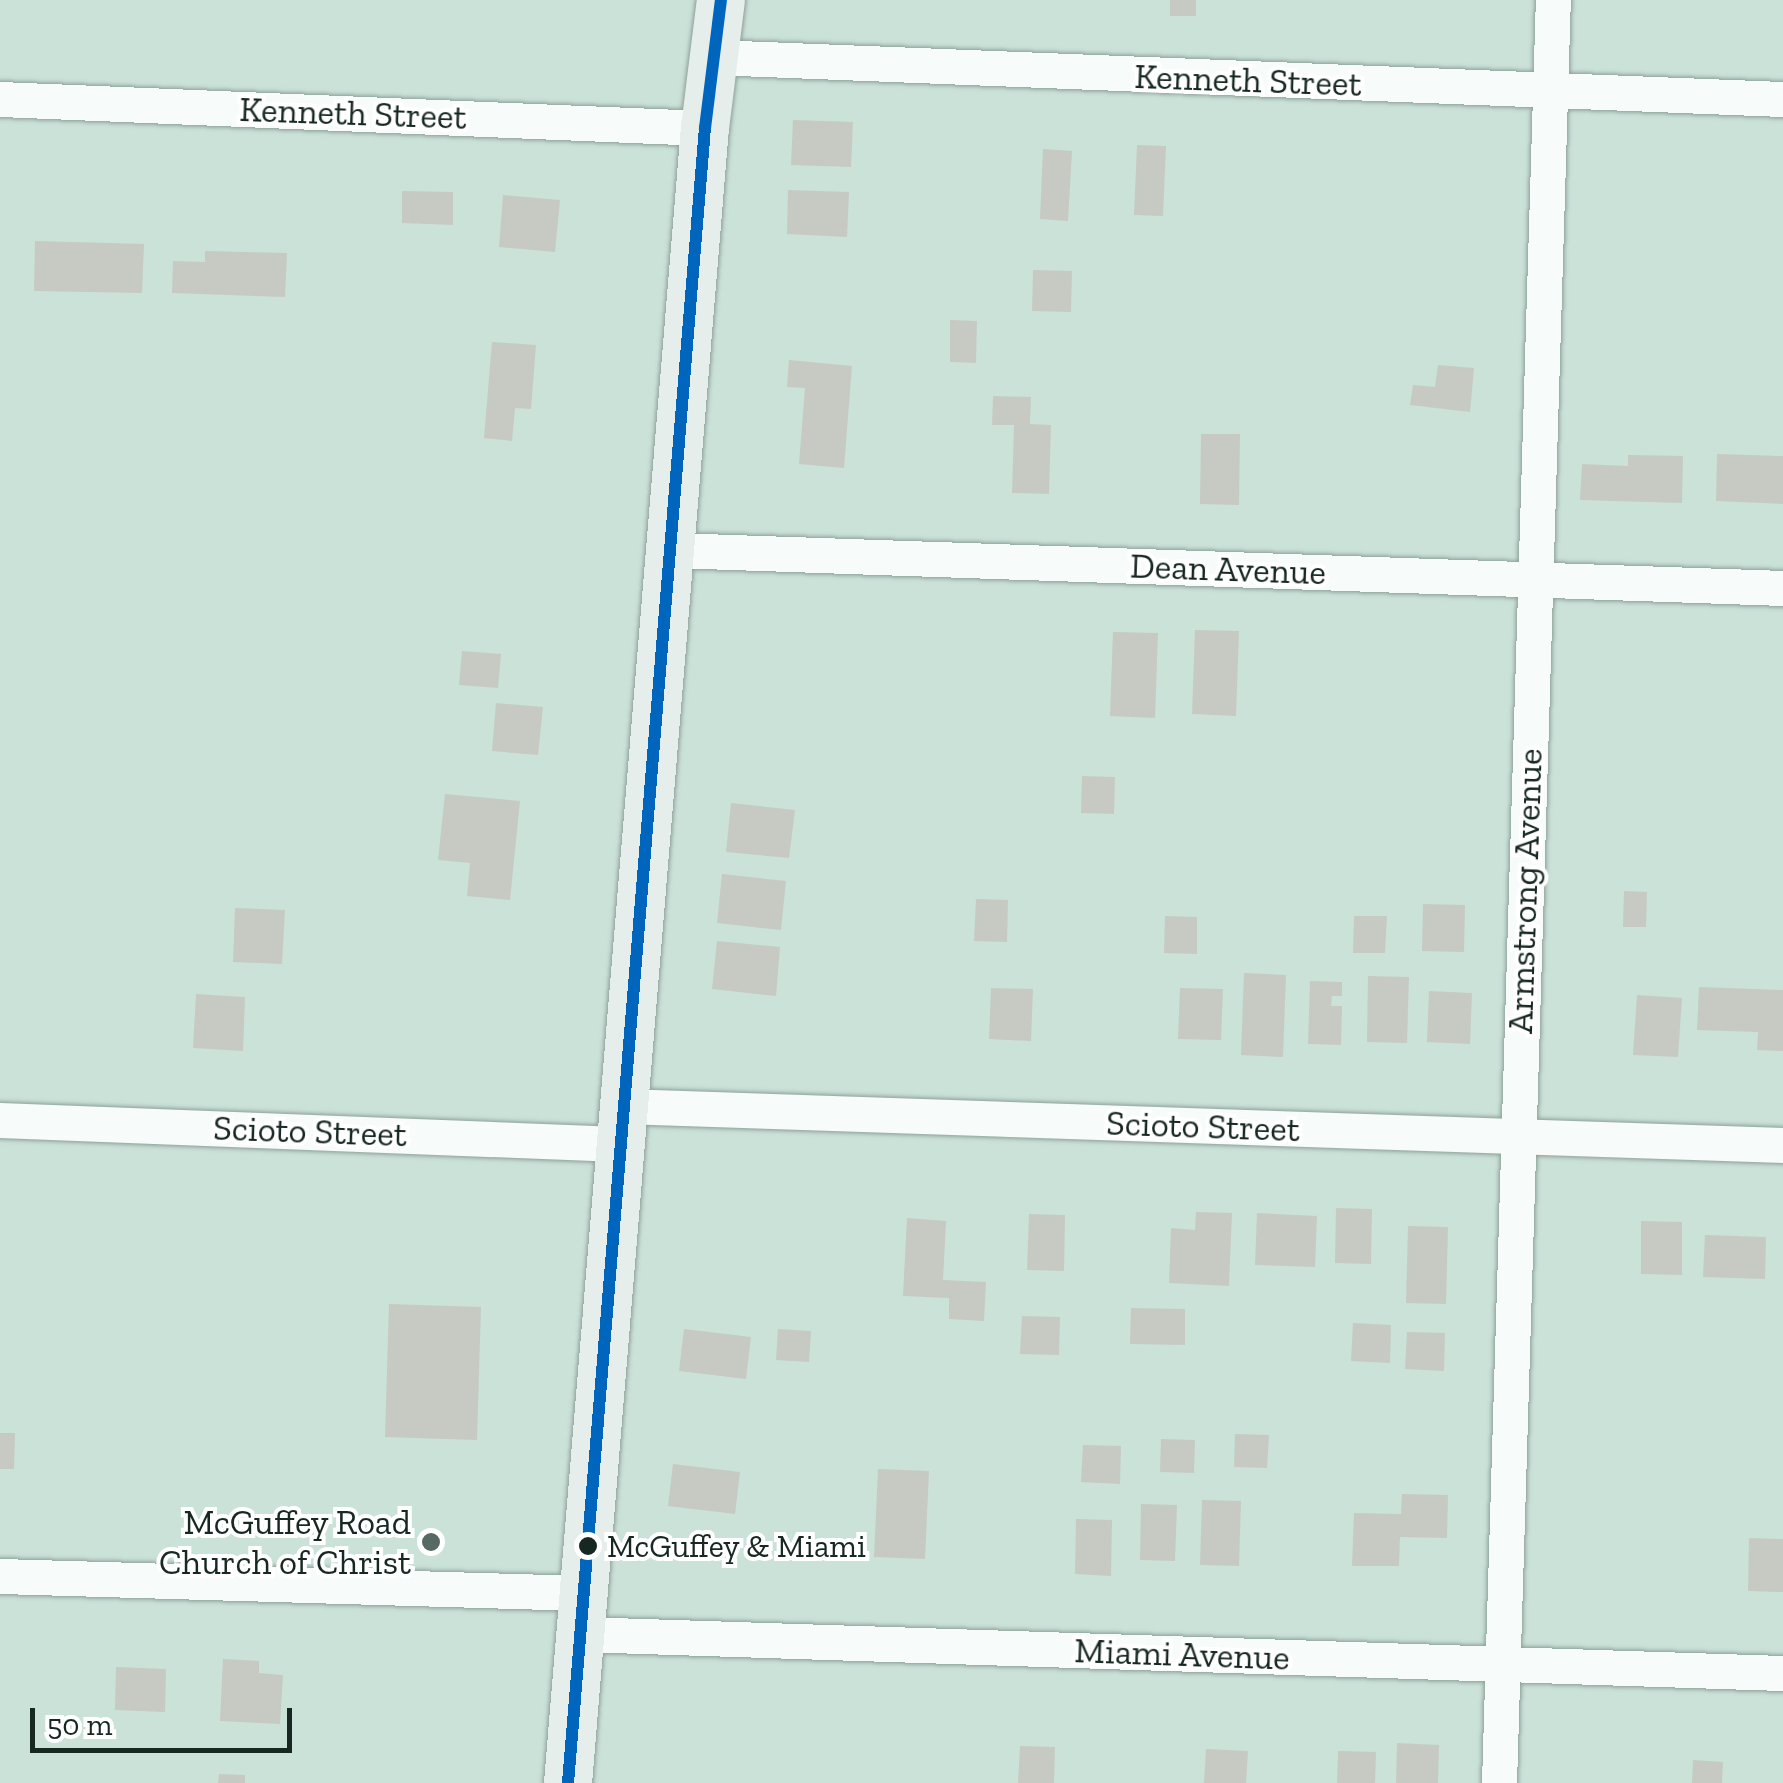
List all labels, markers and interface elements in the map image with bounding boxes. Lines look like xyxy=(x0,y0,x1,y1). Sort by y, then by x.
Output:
street label: Kenneth Street xyxy=(1134,55,1362,105)
street label: Kenneth Street xyxy=(239,88,467,138)
street label: Dean Avenue xyxy=(1129,545,1327,593)
street label: Armstrong Avenue xyxy=(1499,747,1551,1035)
street label: Scioto Street xyxy=(1105,1102,1301,1150)
street label: Scioto Street xyxy=(212,1107,408,1155)
place label: McGuffey Road Church of Christ xyxy=(159,1501,411,1583)
place label: McGuffey & Miami xyxy=(607,1527,867,1565)
marker: McGuffey Road Church of Christ xyxy=(420,1531,442,1553)
marker: McGuffey & Miami xyxy=(578,1536,598,1556)
street label: Miami Avenue xyxy=(1073,1629,1291,1679)
scale bar xyxy=(35,1688,298,1750)
text: 50 m xyxy=(47,1707,112,1743)

